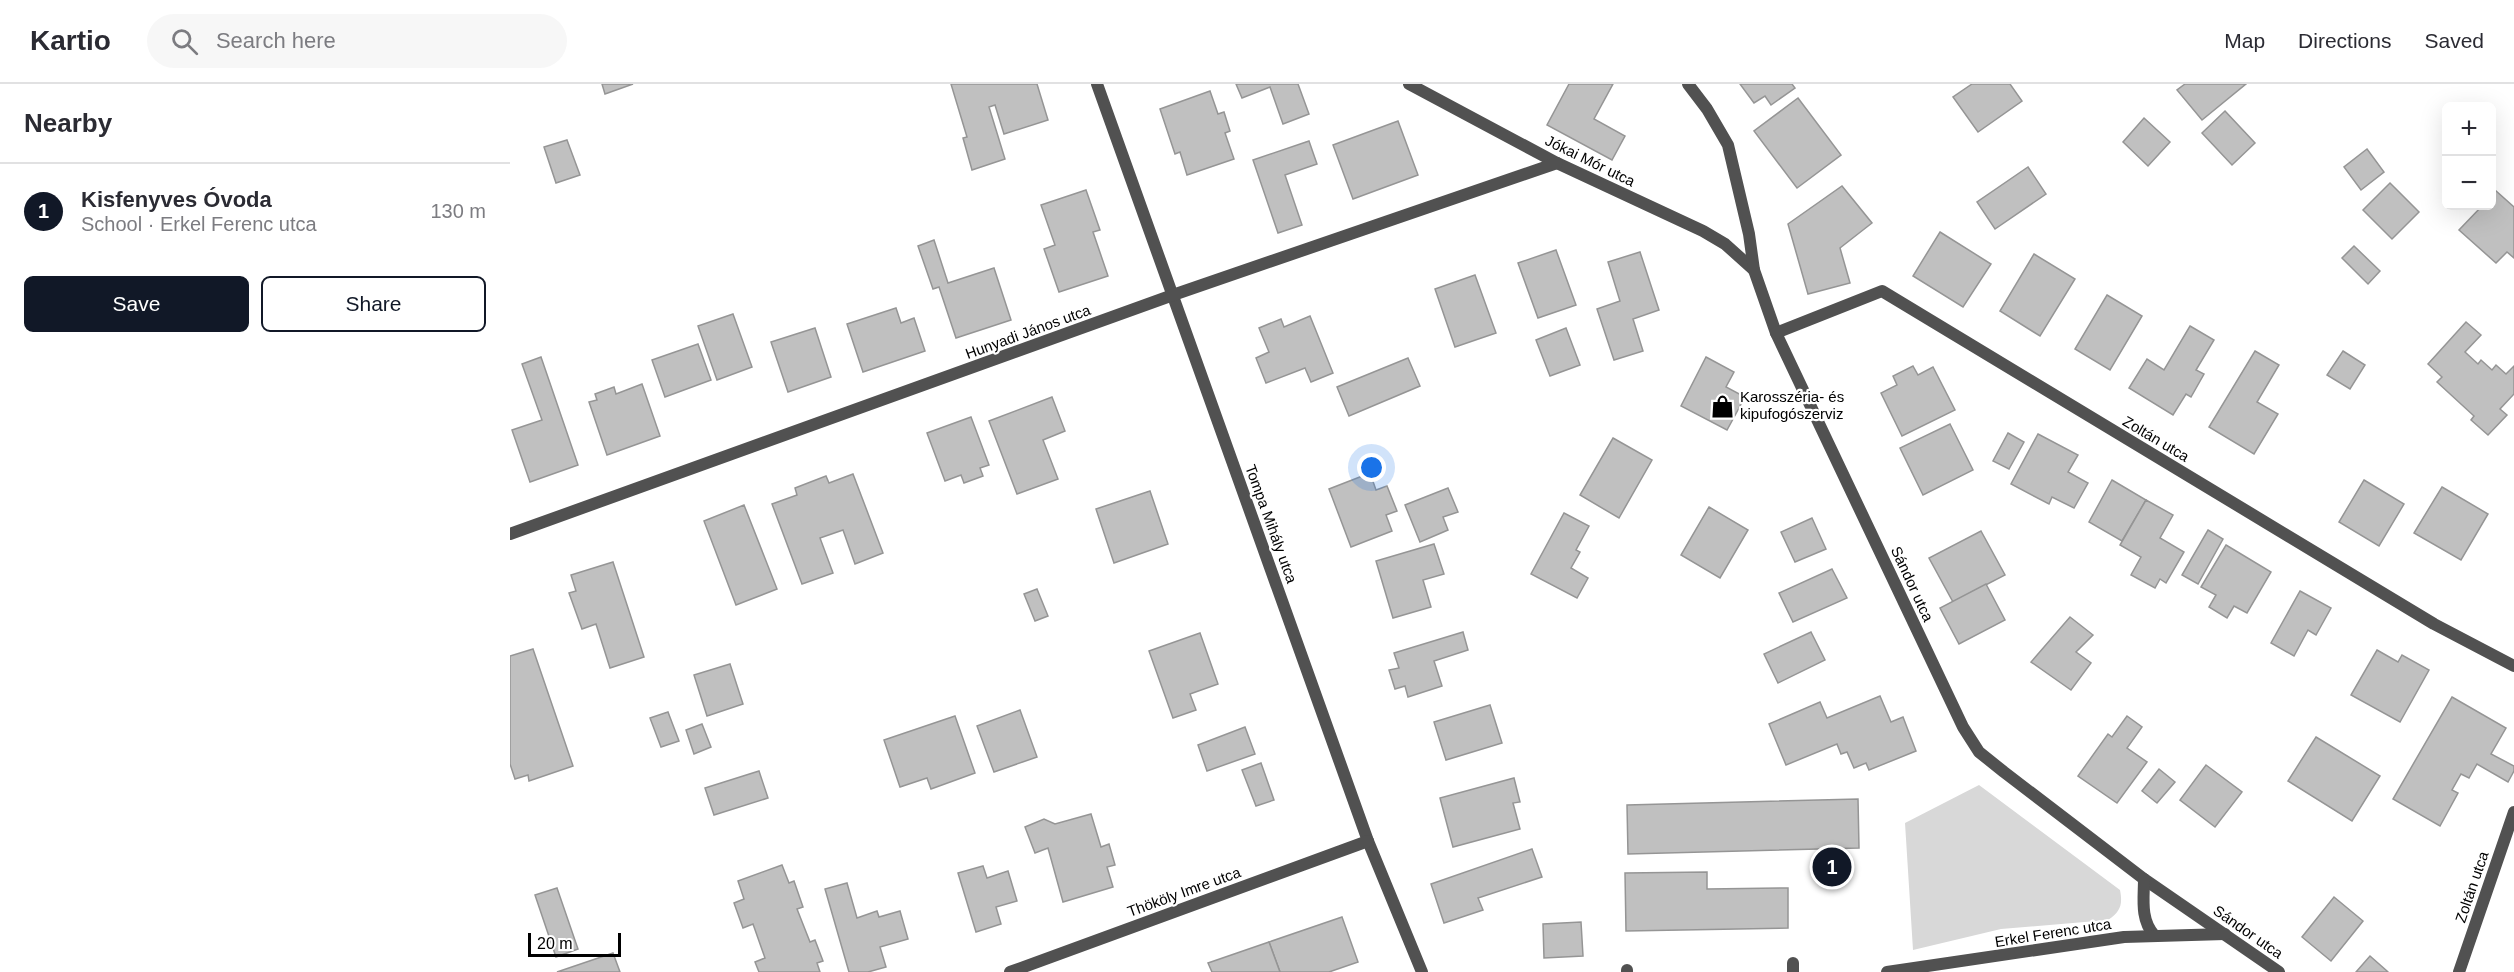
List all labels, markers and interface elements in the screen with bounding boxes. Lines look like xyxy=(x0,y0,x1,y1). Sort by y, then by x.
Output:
search box xyxy=(147,14,567,68)
text: Kartio xyxy=(30,25,111,56)
icon: search xyxy=(168,25,201,58)
text: Search here xyxy=(216,28,336,53)
text: Map xyxy=(2224,29,2265,52)
text: Directions xyxy=(2298,29,2391,52)
text: Saved xyxy=(2424,29,2484,52)
map controls xyxy=(2442,102,2496,210)
button: + xyxy=(2442,102,2496,156)
text: Nearby xyxy=(24,108,112,138)
street label: Jókai Mór utca xyxy=(1543,132,1638,190)
button: − xyxy=(2442,156,2496,210)
text: Kisfenyves Óvoda xyxy=(81,187,272,212)
text: 1 xyxy=(38,200,49,222)
text: 130 m xyxy=(430,200,486,222)
text: School · Erkel Ferenc utca xyxy=(81,213,317,235)
button: Save xyxy=(24,276,249,332)
button: Share xyxy=(261,276,486,332)
street label: Hunyadi János utca xyxy=(963,301,1093,362)
place label: Karosszéria- és kipufogószerviz xyxy=(1740,388,1844,422)
shop icon: Karosszéria- és kipufogószerviz xyxy=(1709,393,1735,419)
street label: Zoltán utca xyxy=(2120,412,2193,465)
your location xyxy=(1357,453,1386,482)
street label: Tompa Mihály utca xyxy=(1242,462,1301,586)
street label: Sándor utca xyxy=(1888,544,1938,625)
pin: 1 xyxy=(1812,844,1852,890)
street label: Zoltán utca xyxy=(2451,848,2492,925)
street label: Thököly Imre utca xyxy=(1125,863,1243,920)
street label: Sándor utca xyxy=(2210,901,2287,962)
street label: Erkel Ferenc utca xyxy=(1994,915,2113,950)
scale bar xyxy=(528,930,621,958)
text: 20 m xyxy=(537,935,573,952)

